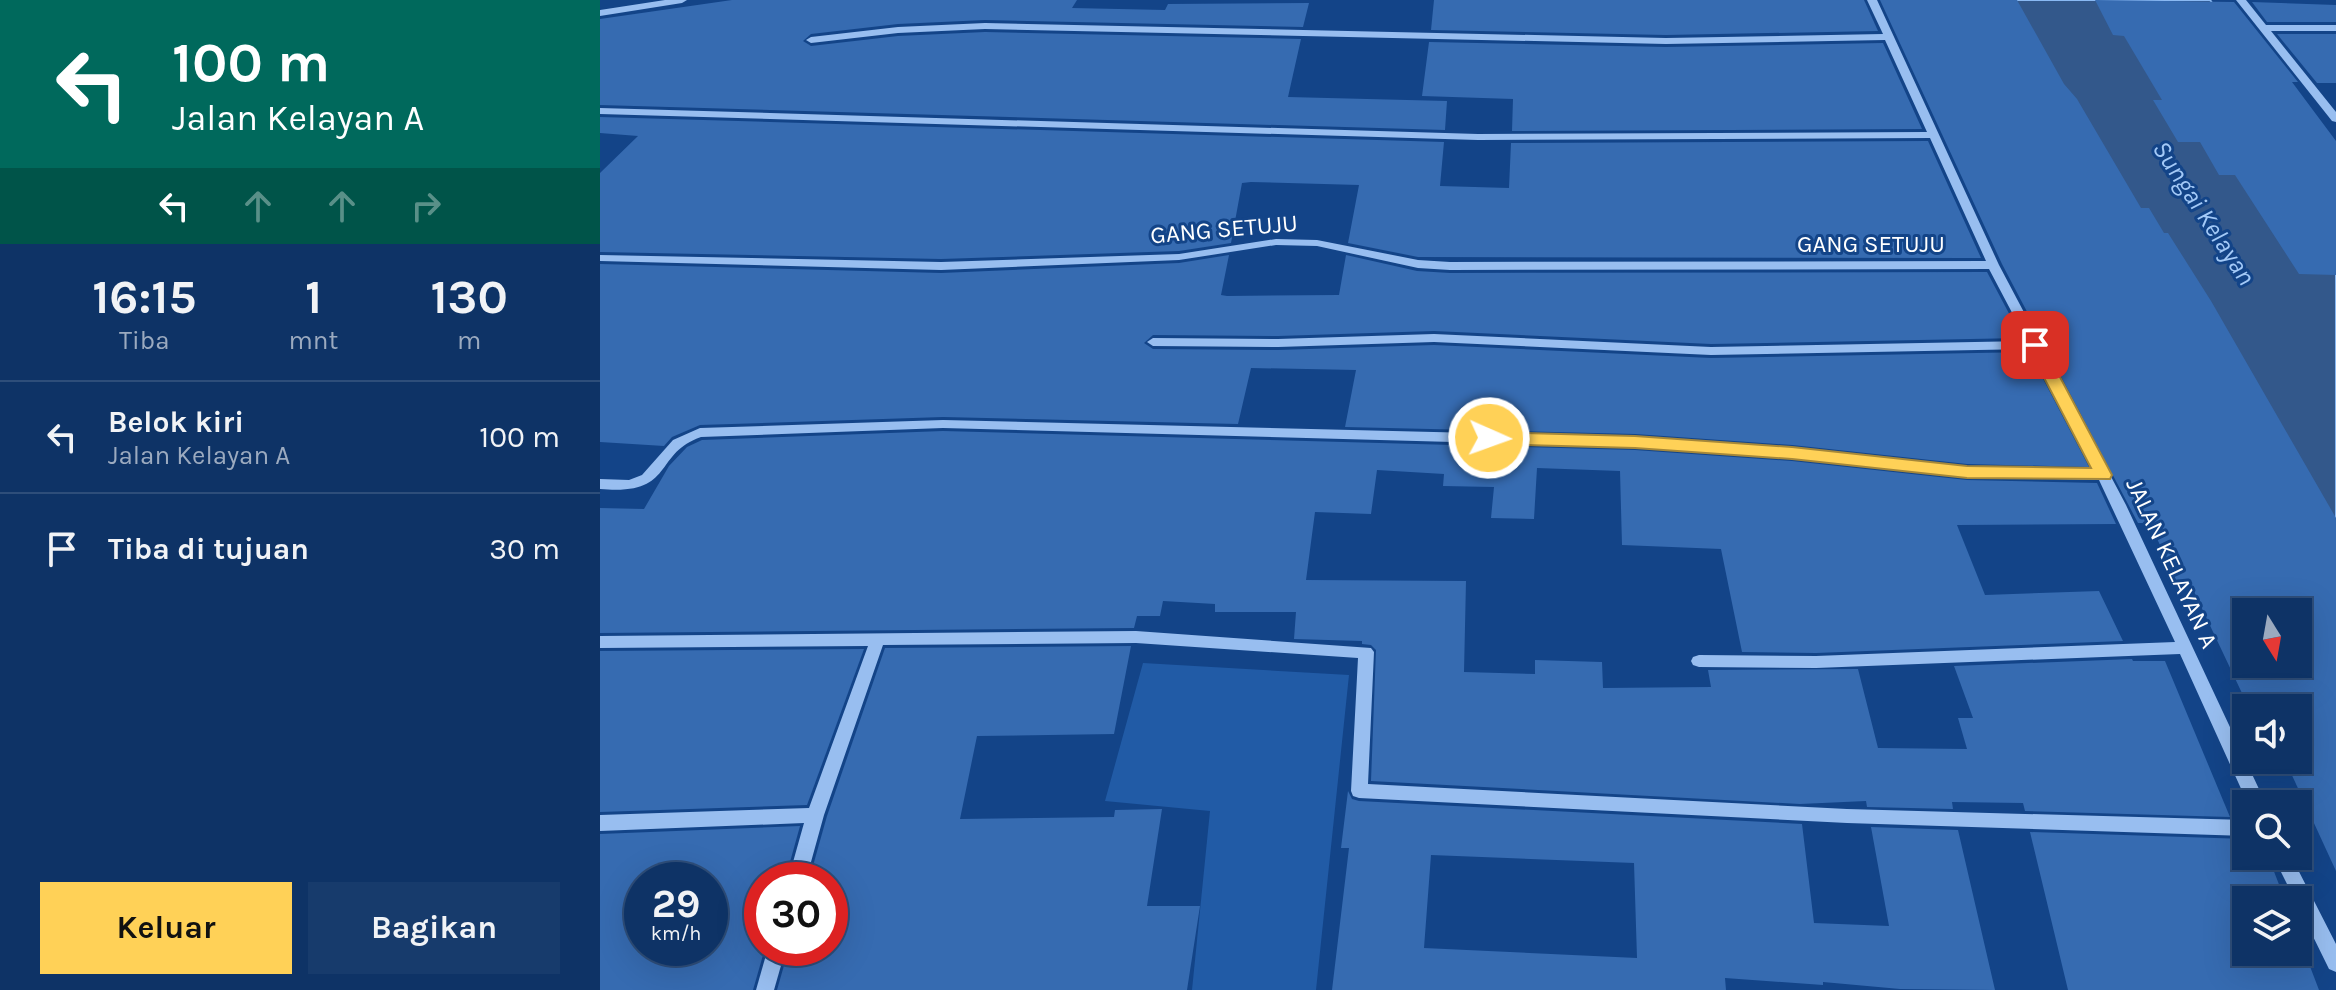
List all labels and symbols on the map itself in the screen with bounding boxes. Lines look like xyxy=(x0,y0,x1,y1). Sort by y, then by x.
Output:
water label: Sungai Kelayan xyxy=(2146,135,2262,291)
street label: GANG SETUJU xyxy=(1149,209,1299,249)
street label: GANG SETUJU xyxy=(1797,230,1945,258)
pin xyxy=(2001,311,2069,379)
position arrow xyxy=(1447,396,1531,480)
street label: JALAN KELAYAN A xyxy=(2120,474,2224,653)
north arrow xyxy=(2232,598,2312,678)
speed limit sign: 30 xyxy=(744,862,848,966)

